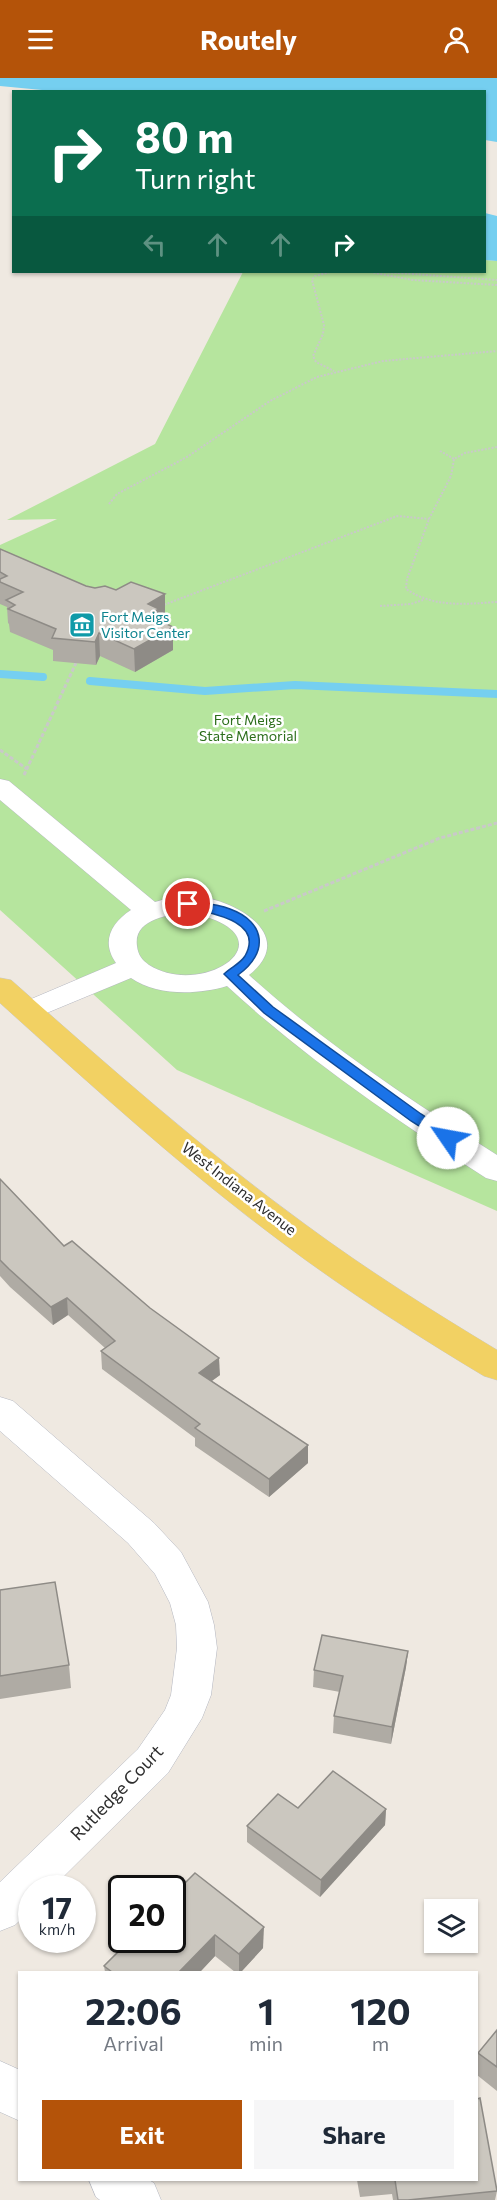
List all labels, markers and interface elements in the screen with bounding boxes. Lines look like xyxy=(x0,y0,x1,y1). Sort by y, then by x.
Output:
icon: menu xyxy=(24,23,57,56)
text: Routely xyxy=(200,23,297,56)
icon: person xyxy=(440,23,473,56)
text: 80 m xyxy=(135,110,234,162)
icon: right xyxy=(36,114,114,192)
text: Turn right xyxy=(135,162,255,195)
icon: left xyxy=(138,228,171,261)
icon: ahead xyxy=(201,228,234,261)
icon: ahead xyxy=(264,228,297,261)
icon: right xyxy=(327,228,360,261)
place label: Fort Meigs Visitor Center xyxy=(101,608,190,641)
museum icon: Fort Meigs Visitor Center xyxy=(67,610,97,640)
park label: Fort Meigs State Memorial xyxy=(199,711,297,744)
pin xyxy=(162,878,213,929)
icon: arrive xyxy=(171,887,204,920)
position arrow xyxy=(416,1106,480,1170)
street label: West Indiana Avenue xyxy=(179,1138,301,1239)
street label: Rutledge Court xyxy=(65,1740,167,1845)
speed limit sign: 20 xyxy=(108,1875,186,1953)
text: 17 xyxy=(42,1888,72,1925)
map controls xyxy=(424,1899,478,1953)
button: layers xyxy=(424,1899,478,1953)
text: km/h xyxy=(39,1920,75,1938)
text: 22:06 xyxy=(85,1988,182,2032)
text: 1 xyxy=(258,1988,274,2032)
text: 120 xyxy=(350,1988,411,2032)
text: Arrival xyxy=(103,2031,164,2055)
text: min xyxy=(249,2031,283,2055)
text: m xyxy=(372,2031,389,2055)
button: Exit xyxy=(42,2100,242,2169)
button: Share xyxy=(254,2100,454,2169)

